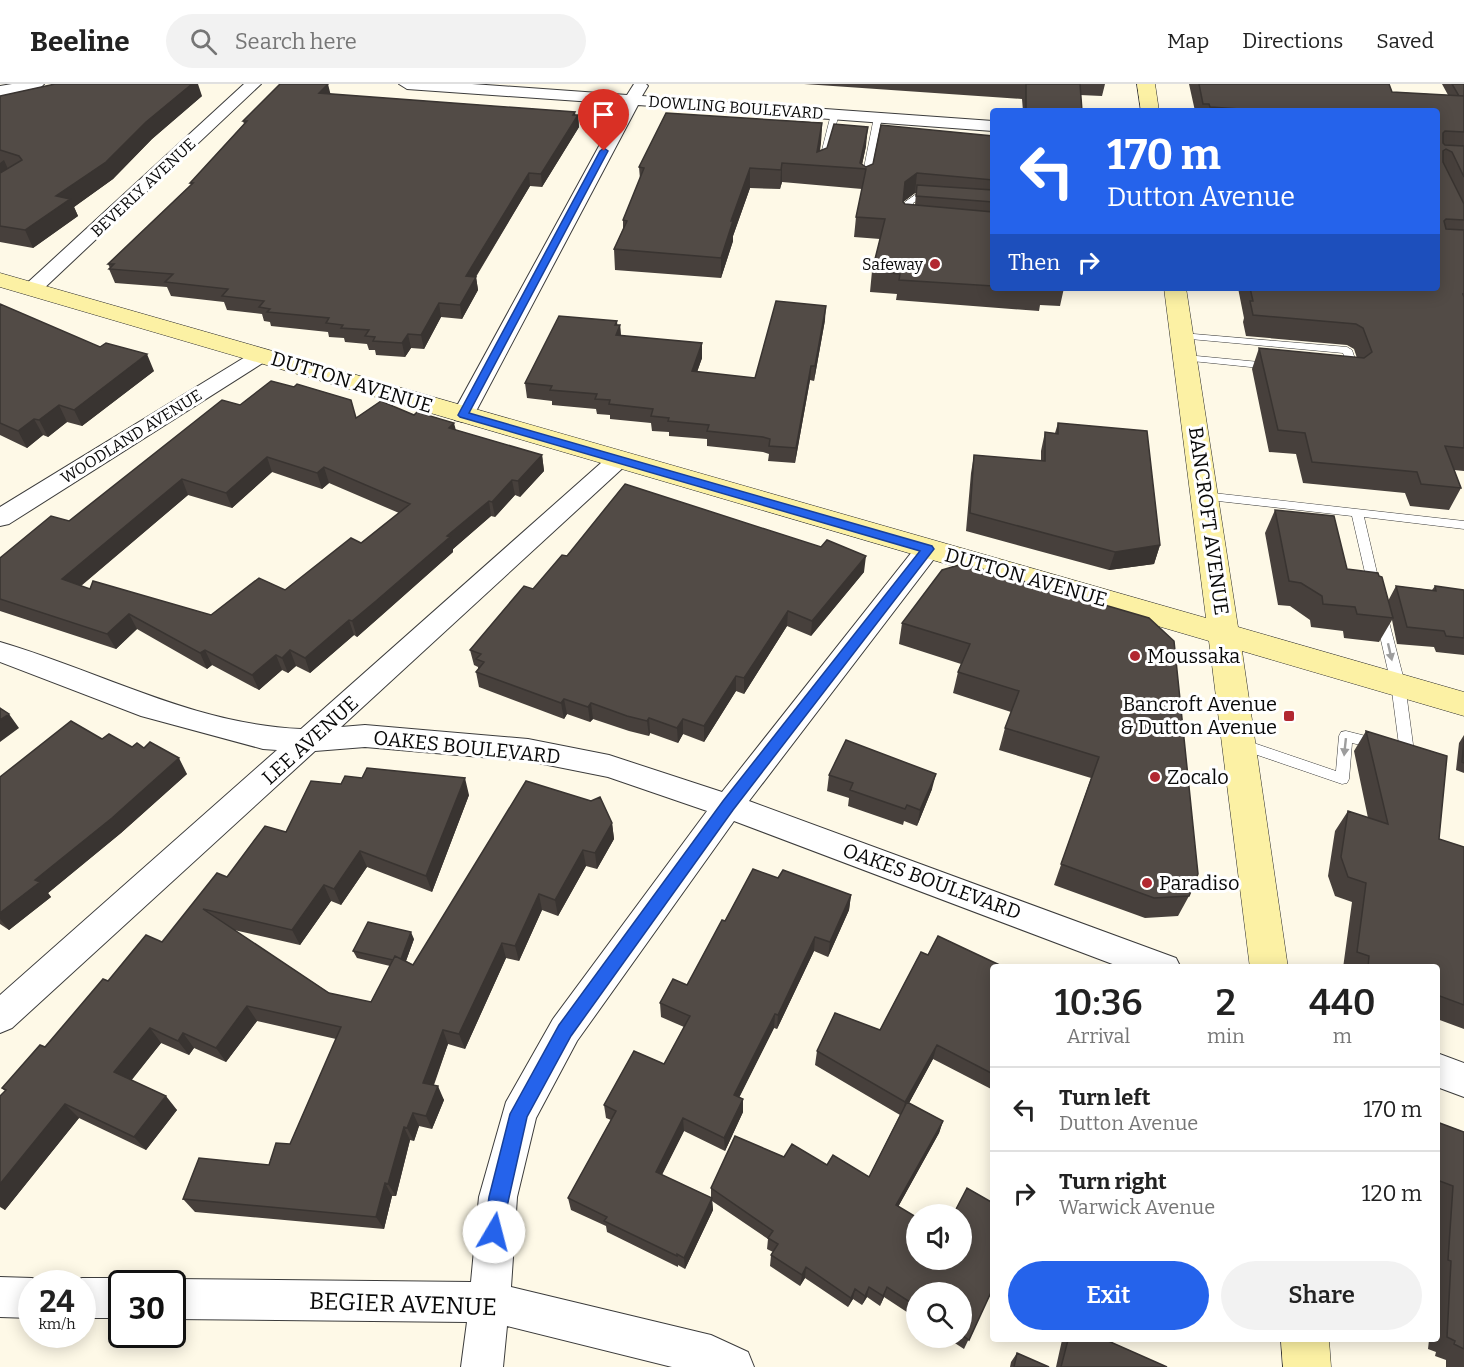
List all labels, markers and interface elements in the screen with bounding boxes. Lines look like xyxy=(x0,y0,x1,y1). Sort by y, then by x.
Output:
search box xyxy=(166,14,586,68)
text: Beeline xyxy=(30,25,130,58)
icon: search xyxy=(187,25,220,58)
text: Search here xyxy=(235,28,357,55)
text: Map xyxy=(1167,28,1209,54)
text: Directions xyxy=(1242,28,1343,54)
text: Saved xyxy=(1376,28,1434,54)
pin xyxy=(578,89,629,151)
street label: DOWLING BOULEVARD xyxy=(648,92,824,123)
icon: arrive xyxy=(587,98,620,131)
text: 170 m xyxy=(1107,130,1221,180)
icon: left xyxy=(1008,132,1086,210)
street label: BEVERLY AVENUE xyxy=(87,134,200,241)
text: Dutton Avenue xyxy=(1107,181,1295,213)
icon: right xyxy=(1072,246,1105,279)
text: Then xyxy=(1008,249,1060,276)
place label: Safeway xyxy=(862,255,924,274)
marker: Safeway xyxy=(928,257,942,271)
street label: DUTTON AVENUE xyxy=(268,346,436,418)
street label: WOODLAND AVENUE xyxy=(57,385,205,488)
street label: BANCROFT AVENUE xyxy=(1184,425,1234,617)
street label: DUTTON AVENUE xyxy=(942,542,1110,612)
one-way arrow xyxy=(1386,642,1395,661)
place label: Moussaka xyxy=(1147,644,1240,668)
marker: Moussaka xyxy=(1128,649,1142,663)
street label: LEE AVENUE xyxy=(257,691,363,789)
place label: Bancroft Avenue & Dutton Avenue xyxy=(1120,692,1277,739)
marker: Bancroft Avenue & Dutton Avenue xyxy=(1282,709,1296,723)
street label: OAKES BOULEVARD xyxy=(372,725,562,769)
one-way arrow xyxy=(1340,738,1350,757)
place label: Zocalo xyxy=(1167,765,1229,789)
marker: Zocalo xyxy=(1148,770,1162,784)
street label: OAKES BOULEVARD xyxy=(840,838,1024,924)
place label: Paradiso xyxy=(1159,871,1239,895)
marker: Paradiso xyxy=(1140,876,1154,890)
text: 10:36 xyxy=(1054,981,1143,1025)
text: 2 xyxy=(1216,981,1236,1025)
text: 440 xyxy=(1309,981,1376,1025)
text: Arrival xyxy=(1067,1024,1130,1048)
text: min xyxy=(1207,1024,1245,1048)
text: m xyxy=(1333,1024,1352,1048)
text: Turn left xyxy=(1059,1084,1151,1111)
icon: left xyxy=(1008,1093,1041,1126)
text: 170 m xyxy=(1363,1096,1422,1123)
text: Dutton Avenue xyxy=(1059,1111,1198,1135)
text: Turn right xyxy=(1059,1168,1167,1195)
icon: right xyxy=(1008,1177,1041,1210)
text: 120 m xyxy=(1362,1180,1422,1207)
text: Warwick Avenue xyxy=(1059,1195,1215,1219)
position arrow xyxy=(462,1200,526,1264)
map controls xyxy=(906,1204,972,1348)
button: sound xyxy=(906,1204,972,1270)
button: Exit xyxy=(1008,1261,1209,1330)
button: Share xyxy=(1221,1261,1422,1330)
speed limit sign: 30 xyxy=(108,1270,186,1348)
button: search xyxy=(906,1282,972,1348)
text: 24 xyxy=(39,1284,75,1320)
street label: BEGIER AVENUE xyxy=(309,1287,497,1321)
text: km/h xyxy=(38,1315,76,1333)

